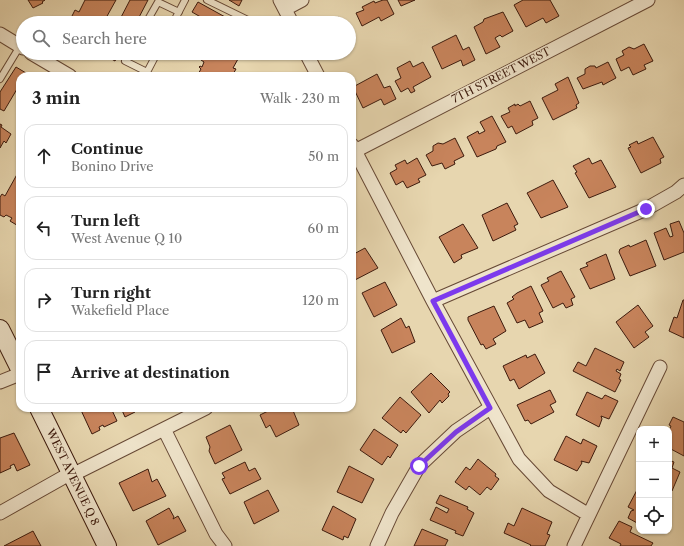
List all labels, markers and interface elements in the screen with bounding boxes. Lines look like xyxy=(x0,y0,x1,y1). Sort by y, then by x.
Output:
search box xyxy=(16,16,356,60)
icon: search xyxy=(30,27,52,49)
text: Search here xyxy=(62,29,147,48)
street label: 7TH STREET WEST xyxy=(449,44,553,106)
text: 3 min xyxy=(32,88,81,108)
text: Walk · 230 m xyxy=(260,90,340,106)
text: Continue xyxy=(71,139,143,158)
icon: ahead xyxy=(33,145,55,167)
text: 50 m xyxy=(308,148,339,164)
text: Bonino Drive xyxy=(71,158,154,174)
route end xyxy=(637,200,655,218)
text: Turn left xyxy=(71,211,140,230)
icon: left xyxy=(33,217,55,239)
text: 60 m xyxy=(308,220,339,236)
text: West Avenue Q 10 xyxy=(71,230,182,246)
text: Turn right xyxy=(71,283,151,302)
icon: right xyxy=(33,289,55,311)
text: 120 m xyxy=(302,292,339,308)
text: Wakefield Place xyxy=(71,302,169,318)
icon: arrive xyxy=(33,361,55,383)
text: Arrive at destination xyxy=(71,363,230,382)
street label: WEST AVENUE Q 8 xyxy=(43,425,103,528)
map controls xyxy=(636,426,672,534)
button: + xyxy=(636,426,672,462)
route start xyxy=(410,457,428,475)
button: − xyxy=(636,462,672,498)
button: locate xyxy=(636,498,672,534)

